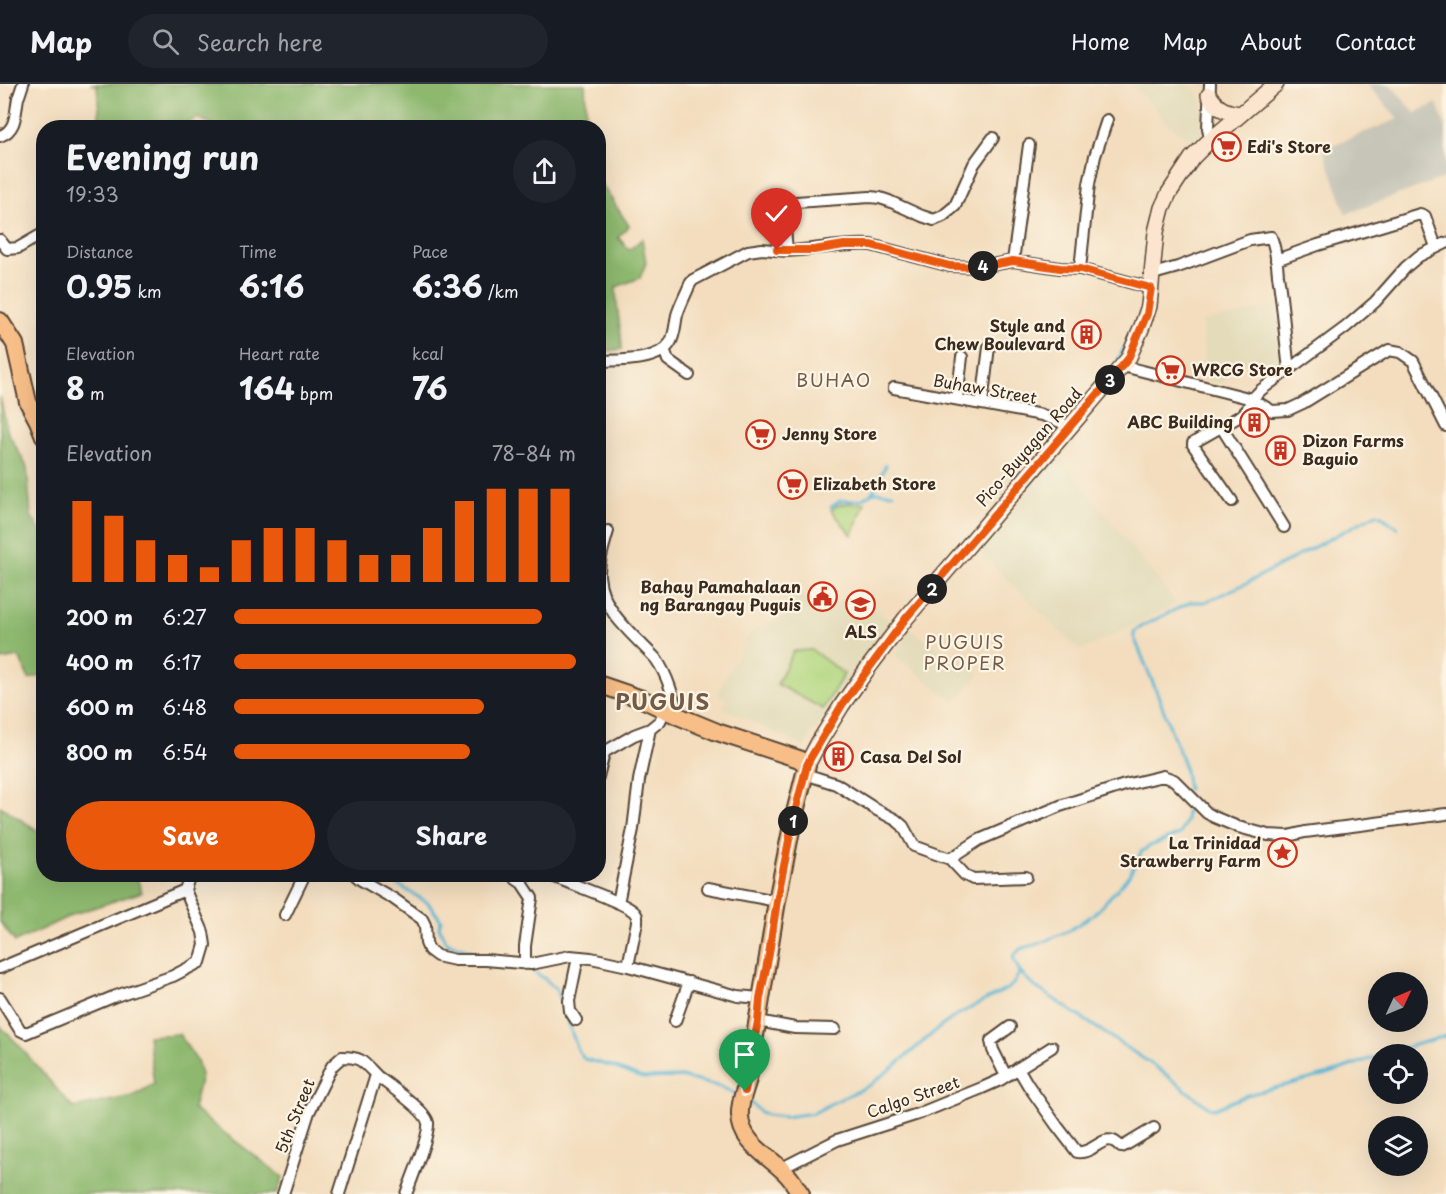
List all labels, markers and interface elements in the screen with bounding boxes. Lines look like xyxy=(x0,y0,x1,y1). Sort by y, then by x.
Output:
search box xyxy=(128,14,548,68)
text: Map xyxy=(30,20,92,63)
icon: search xyxy=(149,25,182,58)
text: Search here xyxy=(197,25,323,58)
text: Home xyxy=(1071,25,1130,57)
text: Map xyxy=(1163,25,1208,57)
text: About xyxy=(1241,25,1302,57)
text: Contact xyxy=(1335,25,1416,57)
text: Evening run xyxy=(66,131,259,181)
supermarket icon: Edi's Store xyxy=(1210,131,1242,163)
place label: Edi's Store xyxy=(1247,134,1331,158)
button: share xyxy=(513,140,576,203)
text: 19:33 xyxy=(66,179,119,209)
pin xyxy=(751,188,802,250)
icon: check xyxy=(760,197,793,230)
text: Distance xyxy=(66,239,133,263)
text: Time xyxy=(239,239,277,263)
text: Pace xyxy=(412,239,448,263)
pin: 4 xyxy=(968,251,998,281)
text: 4 xyxy=(978,254,988,278)
text: 0.95 xyxy=(66,263,132,308)
text: 6:16 xyxy=(239,263,304,308)
text: 6:36 xyxy=(412,263,483,308)
text: km xyxy=(132,279,162,303)
text: /km xyxy=(483,279,519,303)
place label: Style and Chew Boulevard xyxy=(935,313,1065,355)
building icon: Style and Chew Boulevard xyxy=(1070,319,1102,351)
text: Elevation xyxy=(66,341,135,365)
text: Heart rate xyxy=(239,341,320,365)
text: kcal xyxy=(412,341,444,365)
supermarket icon: WRCG Store xyxy=(1155,354,1187,386)
place label: WRCG Store xyxy=(1192,357,1293,381)
text: 8 xyxy=(66,365,85,410)
text: 164 xyxy=(239,365,295,410)
text: 76 xyxy=(412,365,448,410)
pin: 3 xyxy=(1095,365,1125,395)
district label: BUHAO xyxy=(796,366,872,393)
street label: Buhaw Street xyxy=(931,367,1040,409)
text: 3 xyxy=(1105,368,1115,392)
text: m xyxy=(85,381,105,405)
text: bpm xyxy=(295,381,333,405)
street label: Pico-Buyagan Road xyxy=(970,382,1087,511)
building icon: ABC Building xyxy=(1238,406,1270,438)
place label: ABC Building xyxy=(1126,409,1233,433)
supermarket icon: Jenny Store xyxy=(745,418,777,450)
place label: Jenny Store xyxy=(782,421,877,445)
place label: Dizon Farms Baguio xyxy=(1302,428,1404,470)
building icon: Dizon Farms Baguio xyxy=(1265,434,1297,466)
text: Elevation xyxy=(66,438,152,468)
text: 78–84 m xyxy=(492,438,576,468)
supermarket icon: Elizabeth Store xyxy=(776,468,808,500)
place label: Elizabeth Store xyxy=(813,471,936,495)
place label: Bahay Pamahalaan ng Barangay Puguis xyxy=(640,574,801,616)
pin: 2 xyxy=(917,574,947,604)
text: 2 xyxy=(926,577,938,601)
public building icon: Bahay Pamahalaan ng Barangay Puguis xyxy=(806,580,838,612)
school or university icon: ALS xyxy=(845,588,877,620)
text: 200 m xyxy=(66,602,133,632)
text: 6:27 xyxy=(162,602,207,632)
place label: ALS xyxy=(845,619,877,643)
district label: PUGUIS PROPER xyxy=(924,628,1006,676)
text: 400 m xyxy=(66,647,134,677)
text: 6:17 xyxy=(162,647,201,677)
district label: PUGUIS xyxy=(615,684,711,717)
text: 600 m xyxy=(66,692,134,722)
text: 6:48 xyxy=(162,692,207,722)
text: 800 m xyxy=(66,737,133,767)
text: 6:54 xyxy=(162,737,208,767)
building icon: Casa Del Sol xyxy=(823,741,855,773)
place label: Casa Del Sol xyxy=(860,744,962,768)
button: Save xyxy=(66,801,315,870)
button: Share xyxy=(327,801,576,870)
pin: 1 xyxy=(778,806,808,836)
text: 1 xyxy=(789,809,797,833)
place label: La Trinidad Strawberry Farm xyxy=(1120,830,1261,872)
place icon: La Trinidad Strawberry Farm xyxy=(1266,836,1298,868)
north arrow xyxy=(1368,972,1428,1032)
map controls xyxy=(1368,972,1428,1176)
pin xyxy=(719,1029,770,1091)
icon: arrive xyxy=(728,1038,761,1071)
button: locate xyxy=(1368,1044,1428,1104)
street label: Calgo Street xyxy=(863,1069,963,1123)
street label: 5th Street xyxy=(268,1074,320,1157)
button: layers xyxy=(1368,1116,1428,1176)

